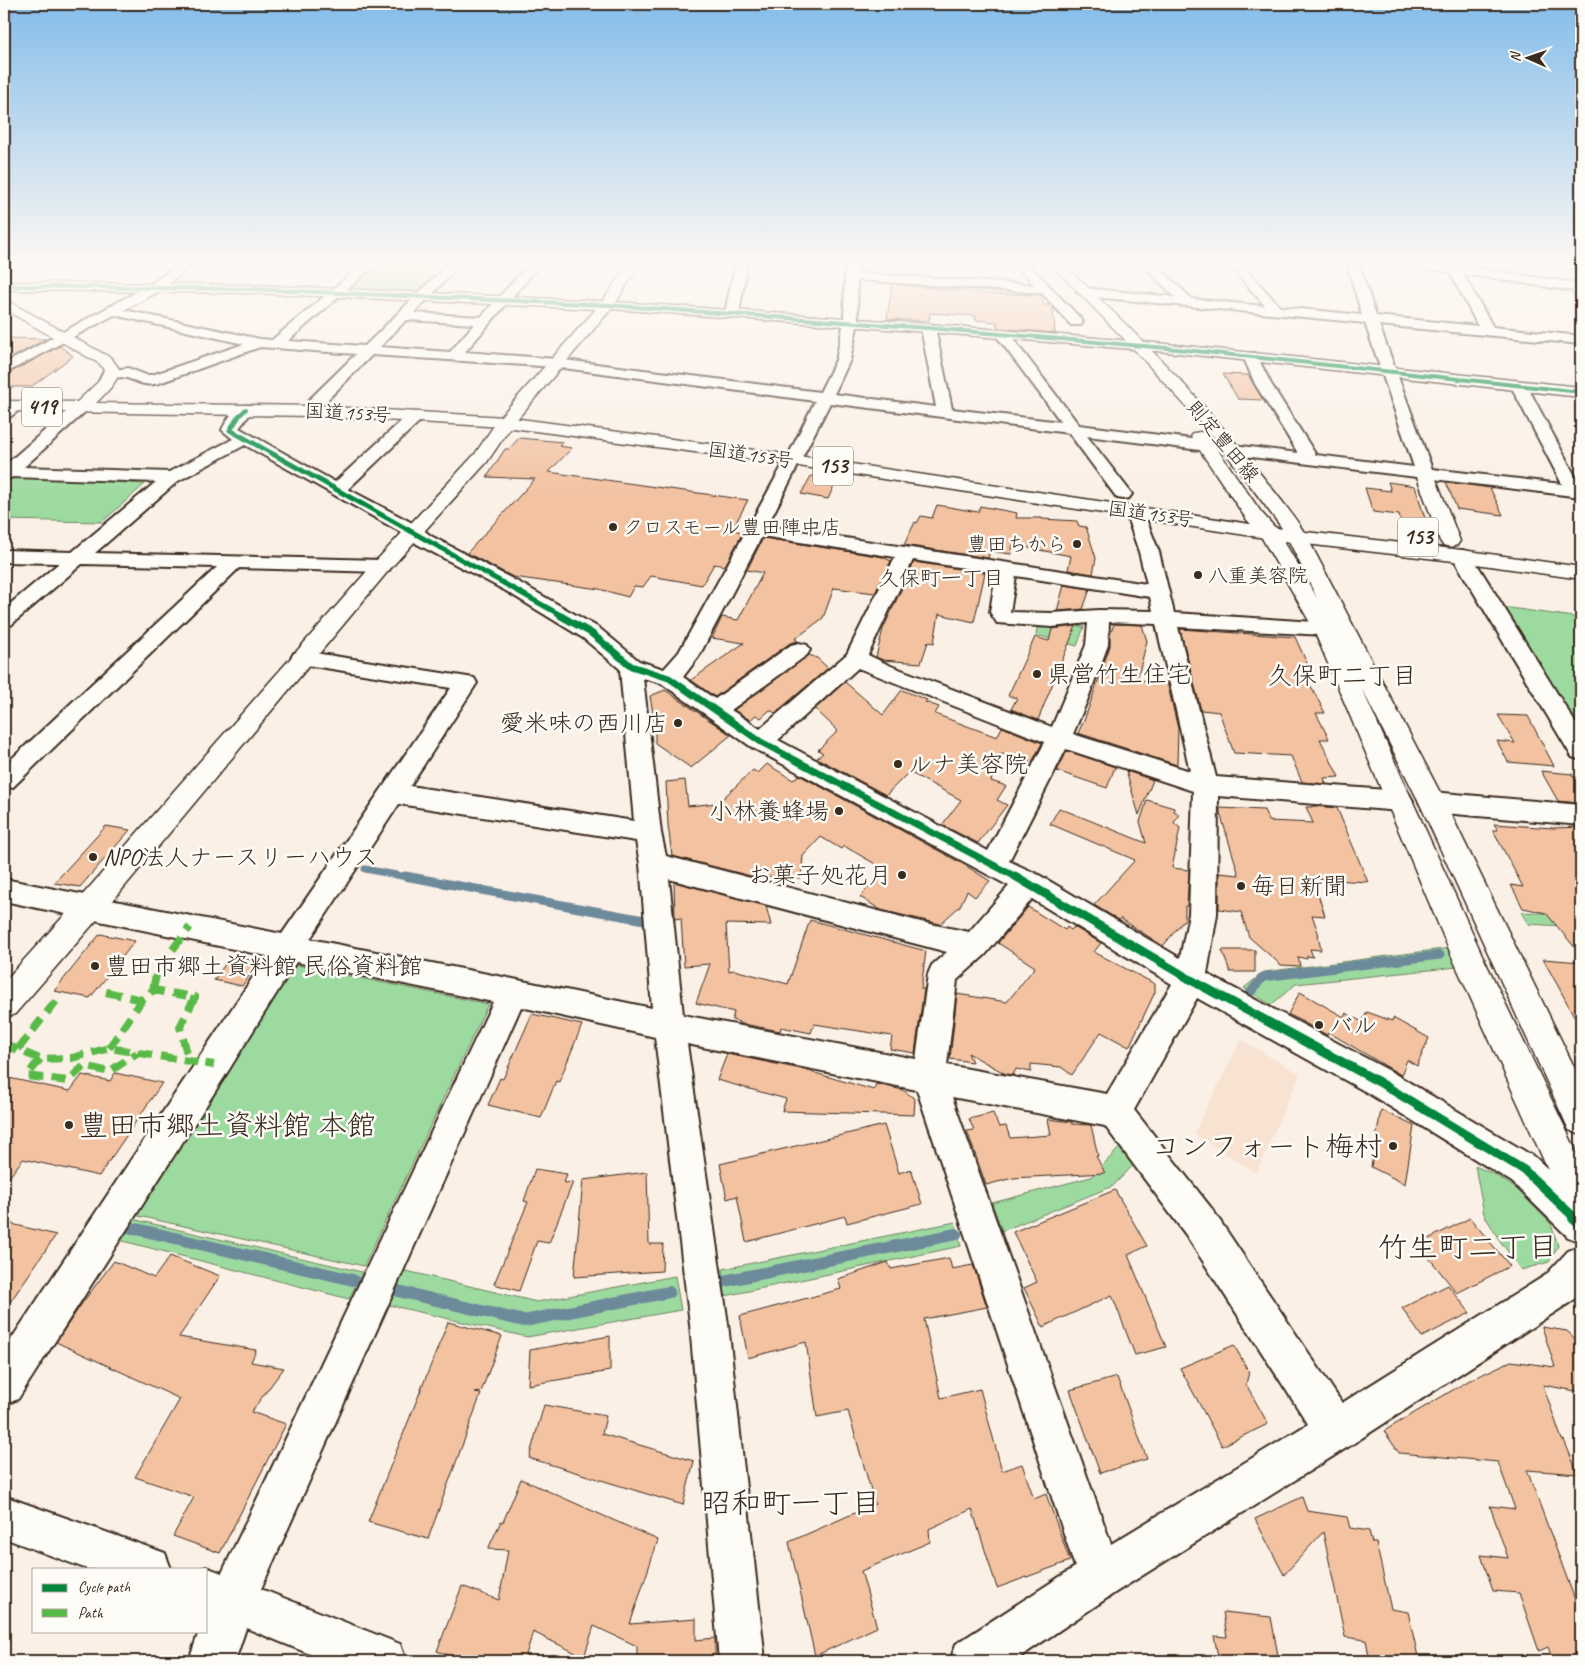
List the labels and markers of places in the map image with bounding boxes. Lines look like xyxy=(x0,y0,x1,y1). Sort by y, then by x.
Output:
place label: クロスモール豊田陣中店 xyxy=(623,515,841,540)
marker: クロスモール豊田陣中店 xyxy=(607,521,619,533)
place label: 豊田ちから xyxy=(967,532,1067,557)
marker: 豊田ちから xyxy=(1071,538,1083,550)
place label: 八重美容院 xyxy=(1208,563,1308,588)
marker: 八重美容院 xyxy=(1192,569,1204,581)
place label: 県営竹生住宅 xyxy=(1047,659,1191,689)
marker: 県営竹生住宅 xyxy=(1031,668,1043,680)
place label: 愛米味の西川店 xyxy=(500,708,668,738)
marker: 愛米味の西川店 xyxy=(672,717,684,729)
place label: ルナ美容院 xyxy=(908,749,1028,779)
marker: ルナ美容院 xyxy=(892,758,904,770)
place label: 小林養蜂場 xyxy=(709,796,829,826)
marker: 小林養蜂場 xyxy=(833,805,845,817)
place label: NPO法人ナースリーハウス xyxy=(103,842,378,872)
marker: NPO法人ナースリーハウス xyxy=(87,851,99,863)
place label: お菓子処花月 xyxy=(748,860,892,890)
marker: お菓子処花月 xyxy=(896,869,908,881)
place label: 毎日新聞 xyxy=(1251,871,1347,901)
marker: 毎日新聞 xyxy=(1235,880,1247,892)
place label: 豊田市郷土資料館 民俗資料館 xyxy=(105,951,423,981)
marker: 豊田市郷土資料館 民俗資料館 xyxy=(89,960,101,972)
place label: バル xyxy=(1329,1010,1377,1040)
marker: バル xyxy=(1313,1019,1325,1031)
place label: 豊田市郷土資料館 本館 xyxy=(79,1107,376,1144)
marker: 豊田市郷土資料館 本館 xyxy=(63,1119,75,1131)
place label: コンフォート梅村 xyxy=(1151,1128,1383,1165)
marker: コンフォート梅村 xyxy=(1387,1140,1399,1152)

